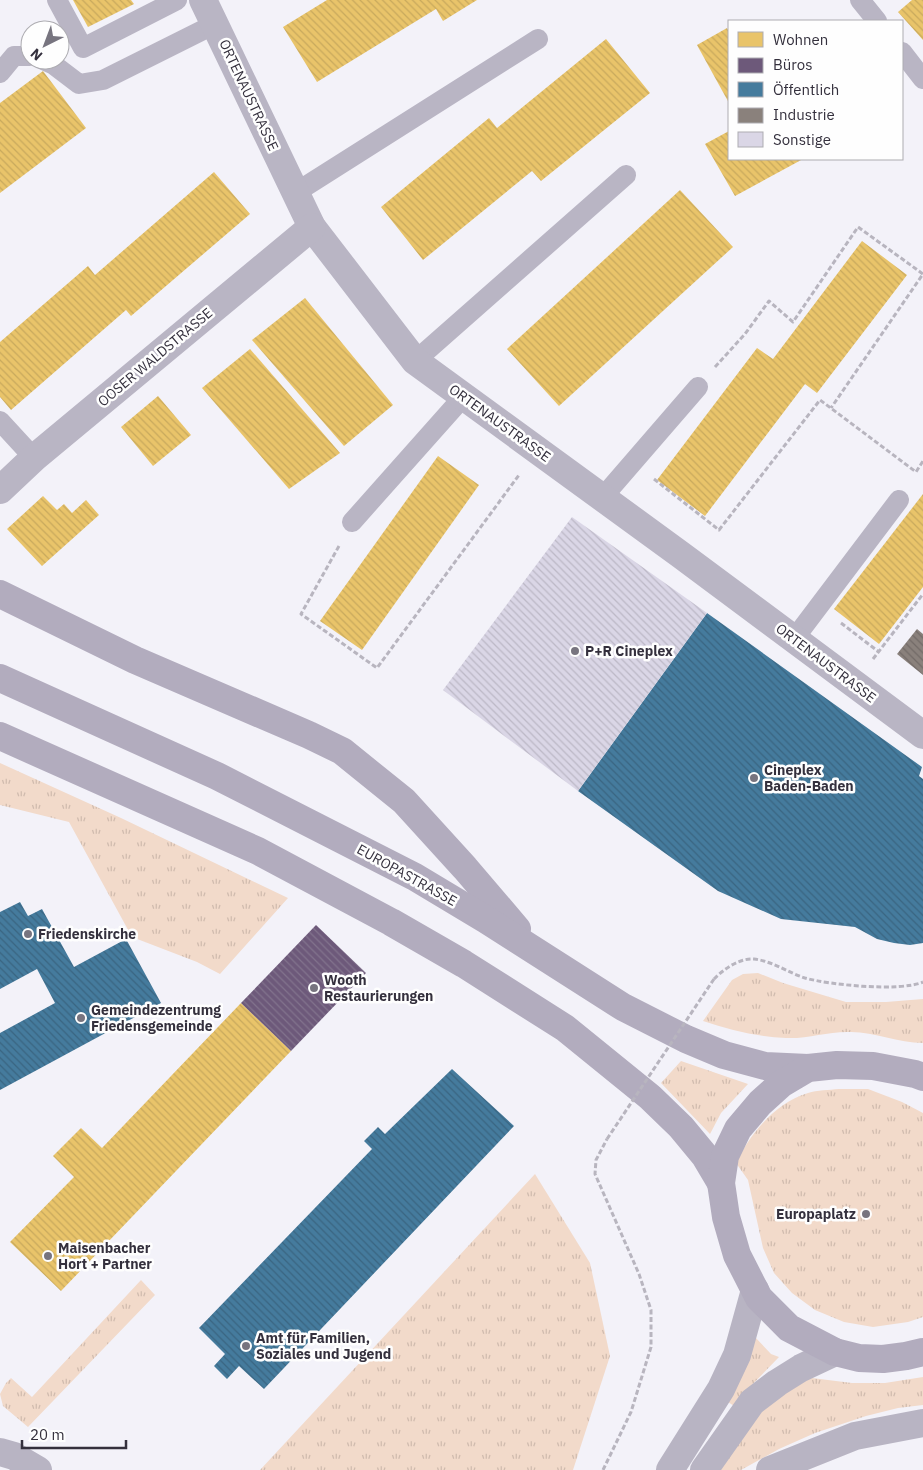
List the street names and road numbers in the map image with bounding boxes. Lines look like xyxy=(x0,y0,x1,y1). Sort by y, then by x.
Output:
street label: ORTENAUSTRASSE xyxy=(215,36,283,154)
street label: OOSER WALDSTRASSE xyxy=(94,304,216,410)
street label: ORTENAUSTRASSE xyxy=(446,380,554,466)
street label: ORTENAUSTRASSE xyxy=(772,619,880,707)
street label: EUROPASTRASSE xyxy=(354,840,460,910)

